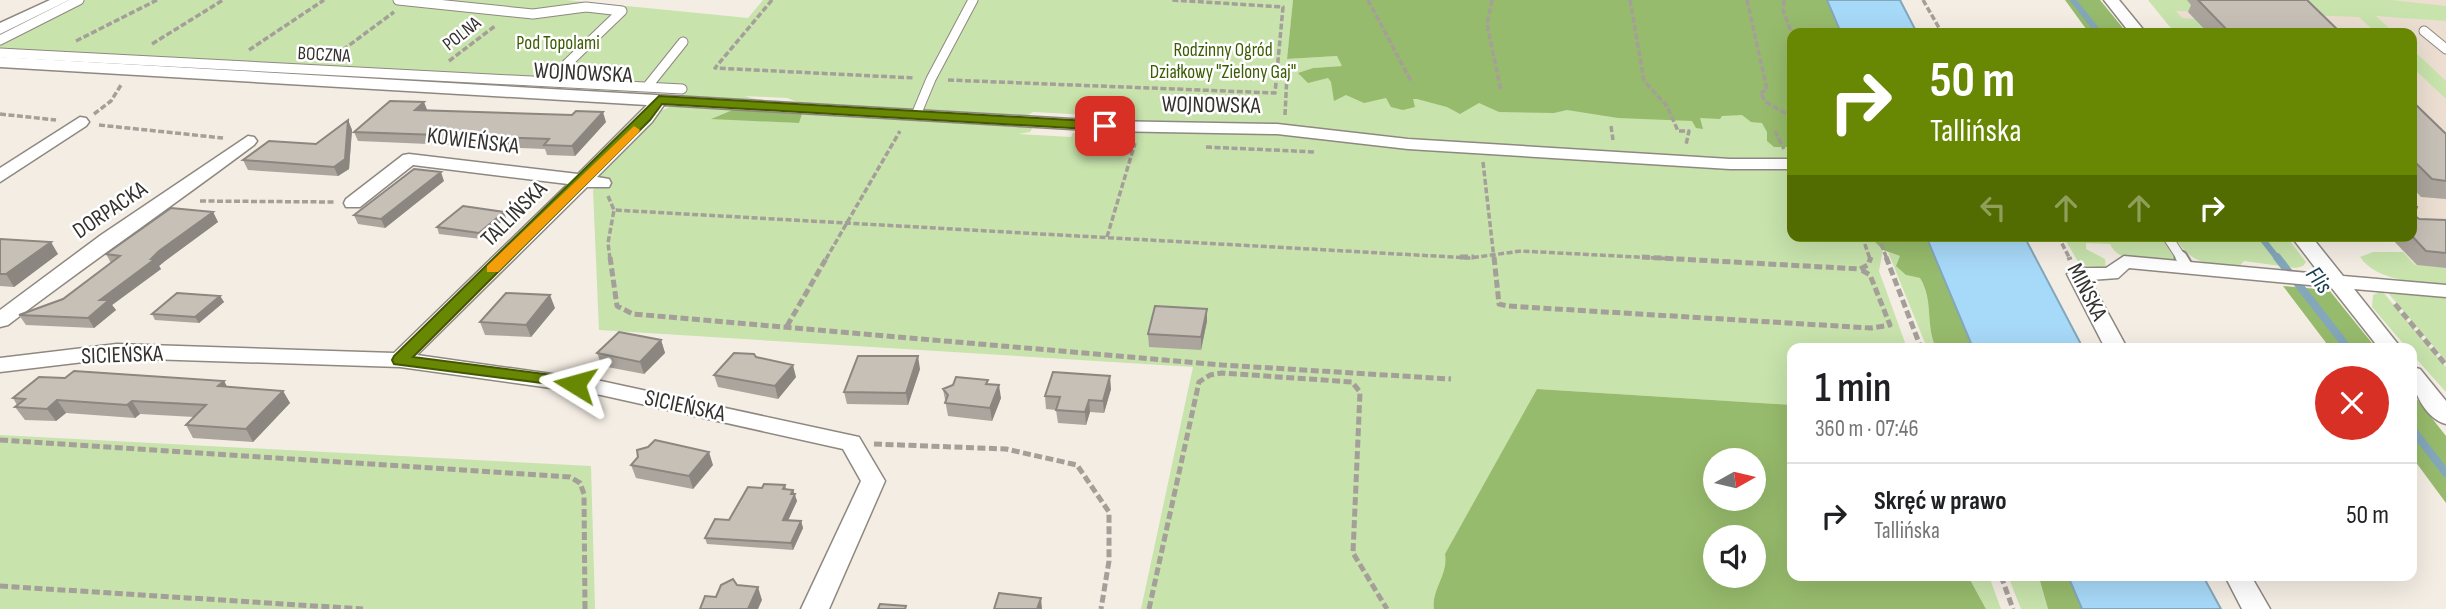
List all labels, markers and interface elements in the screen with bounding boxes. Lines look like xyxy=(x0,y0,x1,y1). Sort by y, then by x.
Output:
street label: POLNA xyxy=(438,11,486,56)
park label: Pod Topolami xyxy=(516,32,600,55)
park label: Rodzinny Ogród Działkowy "Zielony Gaj" xyxy=(1150,39,1296,84)
street label: BOCZNA xyxy=(297,42,352,68)
text: 50 m xyxy=(1930,52,2015,111)
street label: WOJNOWSKA xyxy=(533,56,633,90)
icon: right xyxy=(1815,56,1906,147)
street label: WOJNOWSKA xyxy=(1161,90,1261,120)
pin xyxy=(1075,96,1135,156)
icon: arrive xyxy=(1086,107,1124,145)
text: Tallińska xyxy=(1930,112,2021,151)
street label: KOWIEŃSKA xyxy=(425,121,521,161)
street label: DORPACKA xyxy=(68,175,153,245)
street label: TALLIŃSKA xyxy=(475,175,553,253)
icon: left xyxy=(1974,189,2012,227)
icon: ahead xyxy=(2047,189,2085,227)
icon: ahead xyxy=(2120,189,2158,227)
icon: right xyxy=(2193,189,2231,227)
street label: MIŃSKA xyxy=(2061,259,2113,325)
water label: Flis xyxy=(2299,261,2339,300)
street label: SICIEŃSKA xyxy=(81,340,163,370)
position arrow xyxy=(538,347,612,421)
text: 1 min xyxy=(1815,363,1891,414)
button: close xyxy=(2315,366,2389,440)
street label: SICIEŃSKA xyxy=(642,384,728,428)
text: 360 m · 07:46 xyxy=(1815,415,1919,443)
north arrow xyxy=(1703,448,1766,511)
map controls xyxy=(1703,448,1766,588)
text: Skręć w prawo xyxy=(1874,486,2007,517)
icon: right xyxy=(1815,497,1853,535)
text: 50 m xyxy=(2346,500,2389,531)
text: Tallińska xyxy=(1874,517,1940,545)
button: sound xyxy=(1703,525,1766,588)

